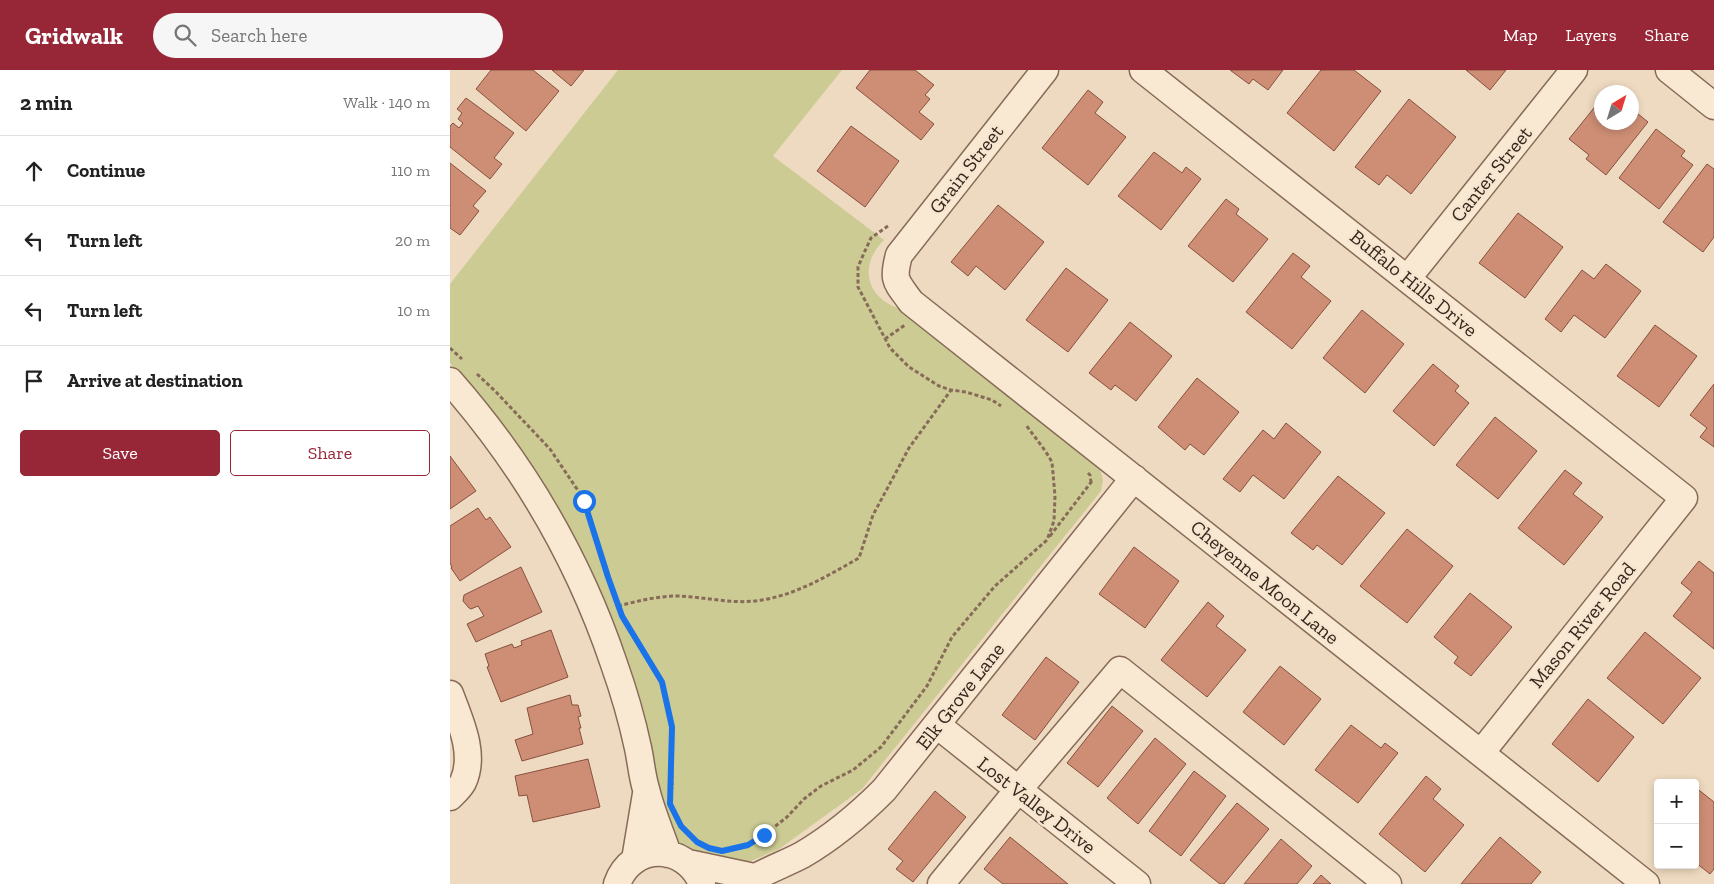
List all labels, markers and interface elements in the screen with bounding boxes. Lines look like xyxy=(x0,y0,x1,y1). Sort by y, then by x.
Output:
search box xyxy=(153,13,503,58)
text: Gridwalk xyxy=(25,21,123,50)
icon: search xyxy=(171,21,199,49)
text: Search here xyxy=(211,24,307,47)
text: Map xyxy=(1503,24,1538,46)
text: Layers xyxy=(1566,24,1617,46)
text: Share xyxy=(1645,24,1689,46)
north arrow xyxy=(1594,85,1639,130)
text: 2 min xyxy=(20,90,72,115)
text: Walk · 140 m xyxy=(343,93,430,112)
street label: Grain Street xyxy=(924,119,1008,218)
street label: Canter Street xyxy=(1445,121,1537,227)
icon: ahead xyxy=(20,157,48,185)
text: Continue xyxy=(67,159,145,182)
text: 110 m xyxy=(391,161,430,180)
street label: Buffalo Hills Drive xyxy=(1345,224,1483,342)
icon: left xyxy=(20,227,48,255)
text: Turn left xyxy=(67,229,142,252)
text: 20 m xyxy=(395,231,430,250)
icon: left xyxy=(20,297,48,325)
text: Turn left xyxy=(67,299,142,322)
text: 10 m xyxy=(397,301,430,320)
icon: arrive xyxy=(20,367,48,395)
text: Arrive at destination xyxy=(67,369,243,392)
button: Save xyxy=(20,430,220,476)
button: Share xyxy=(230,430,430,476)
route start xyxy=(573,490,596,513)
street label: Cheyenne Moon Lane xyxy=(1186,515,1344,649)
street label: Mason River Road xyxy=(1524,557,1640,693)
street label: Elk Grove Lane xyxy=(911,638,1009,754)
street label: Lost Valley Drive xyxy=(973,751,1101,859)
map controls xyxy=(1654,779,1699,869)
button: + xyxy=(1654,779,1699,824)
route end xyxy=(753,824,776,847)
button: − xyxy=(1654,824,1699,869)

